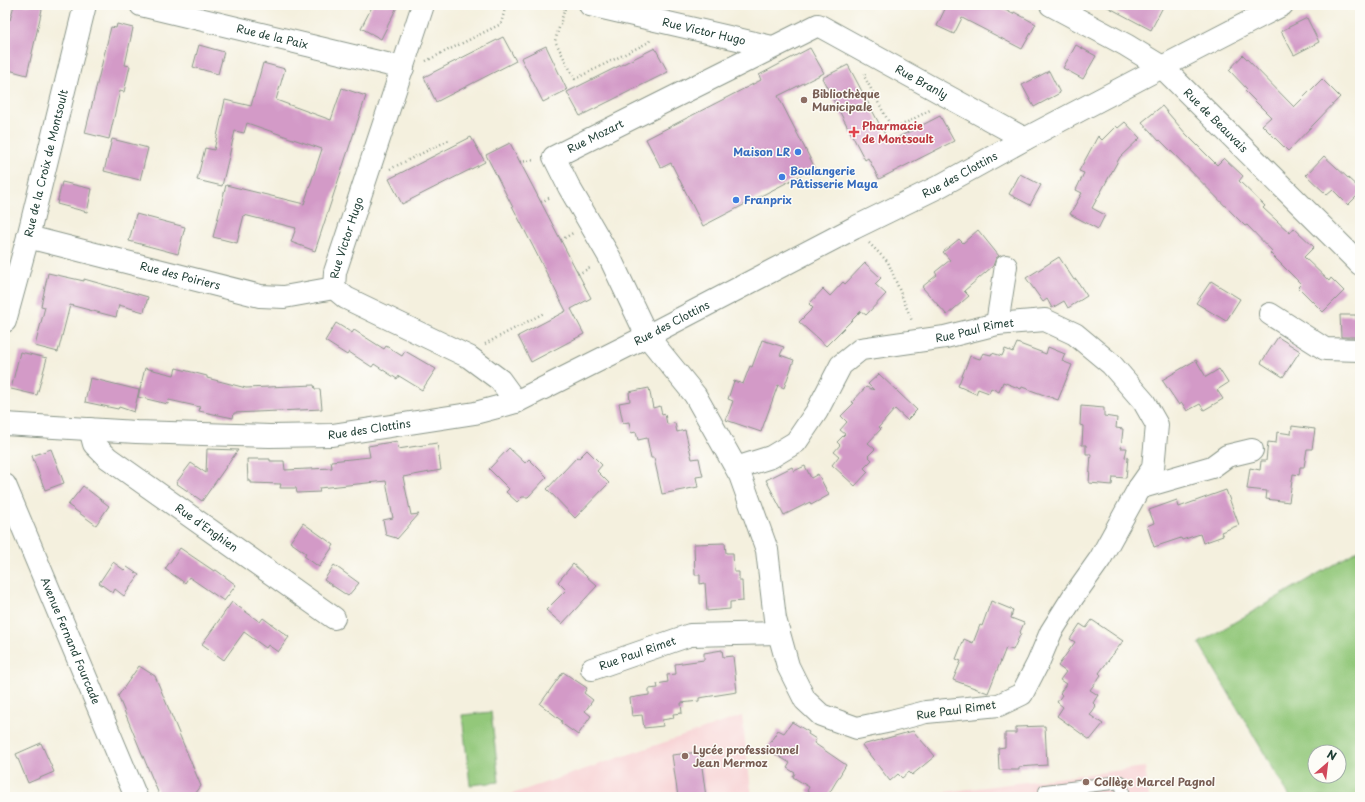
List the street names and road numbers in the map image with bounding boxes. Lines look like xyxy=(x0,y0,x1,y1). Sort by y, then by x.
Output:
street label: Rue Victor Hugo xyxy=(661,13,748,49)
street label: Rue de la Paix xyxy=(235,19,310,53)
street label: Rue Branly xyxy=(892,60,951,103)
street label: Rue de Beauvais xyxy=(1180,84,1252,156)
street label: Rue de la Croix de Montsoult xyxy=(19,87,72,239)
street label: Rue Mozart xyxy=(564,114,627,157)
street label: Rue des Clottins xyxy=(919,147,1000,202)
street label: Rue Victor Hugo xyxy=(326,195,367,279)
street label: Rue des Poiriers xyxy=(138,257,222,294)
street label: Rue des Clottins xyxy=(631,296,712,349)
street label: Rue Paul Rimet xyxy=(934,314,1015,346)
street label: Rue des Clottins xyxy=(328,414,412,443)
street label: Rue d'Enghien xyxy=(172,499,242,555)
street label: Avenue Fernand Fourcade xyxy=(37,575,105,707)
street label: Rue Paul Rimet xyxy=(596,632,678,674)
street label: Rue Paul Rimet xyxy=(915,695,997,723)

